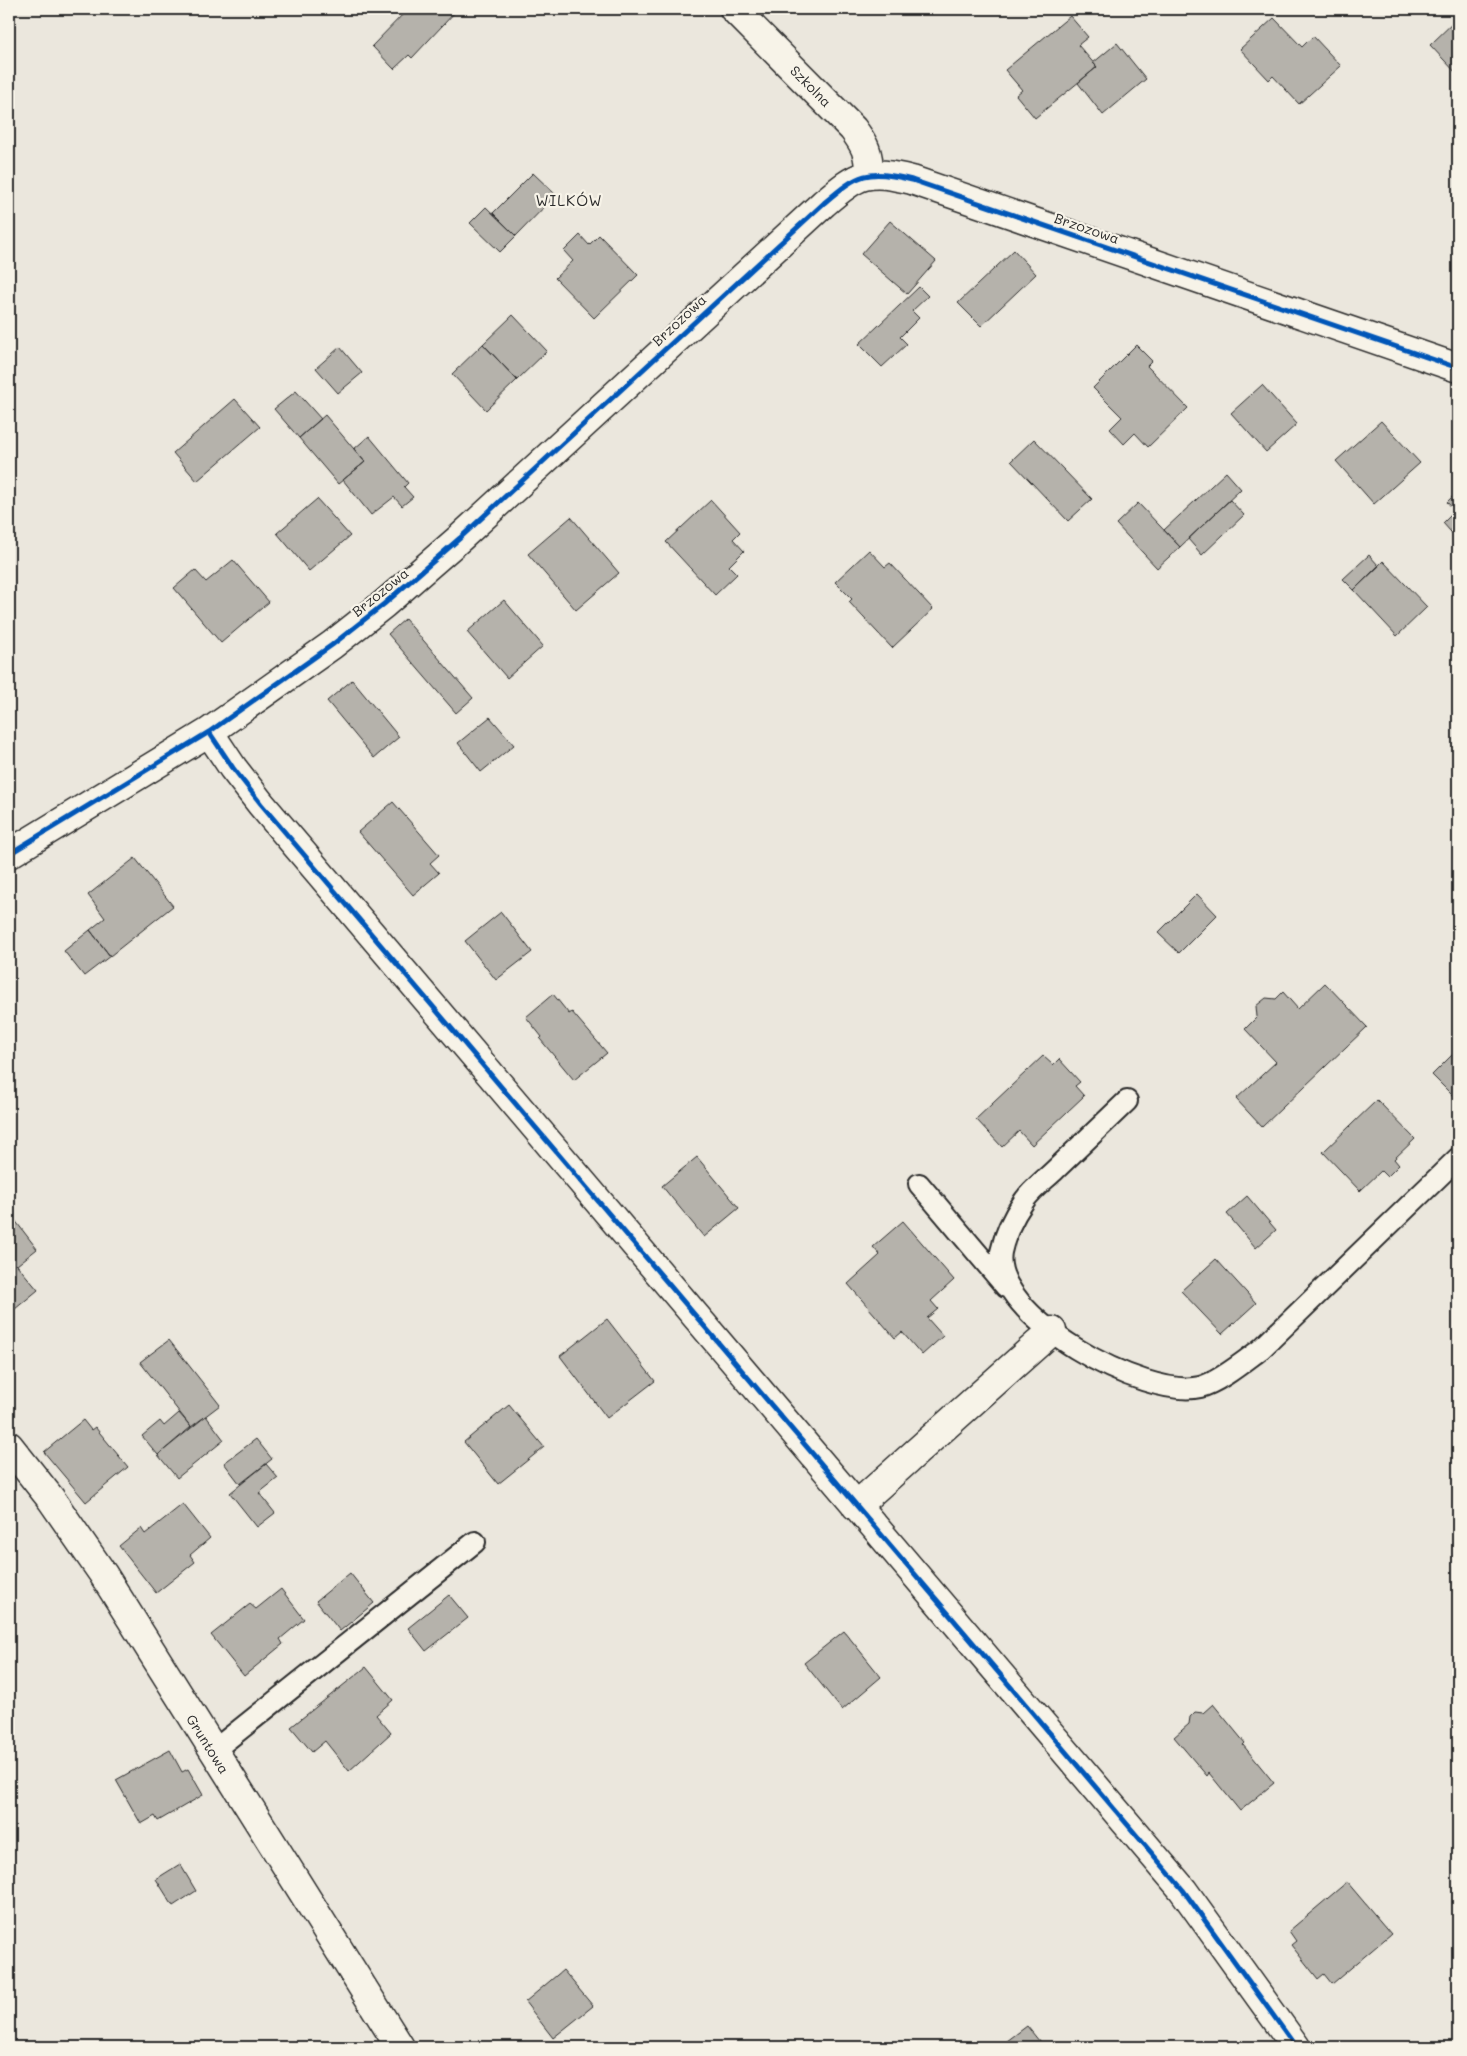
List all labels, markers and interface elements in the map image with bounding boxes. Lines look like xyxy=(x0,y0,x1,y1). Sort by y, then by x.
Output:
street label: Szkolna xyxy=(786,61,836,111)
district label: WILKÓW xyxy=(535,190,603,210)
street label: Brzozowa xyxy=(1052,208,1122,248)
street label: Brzozowa xyxy=(648,290,710,350)
street label: Brzozowa xyxy=(348,563,412,621)
street label: Gruntowa xyxy=(182,1711,234,1777)

